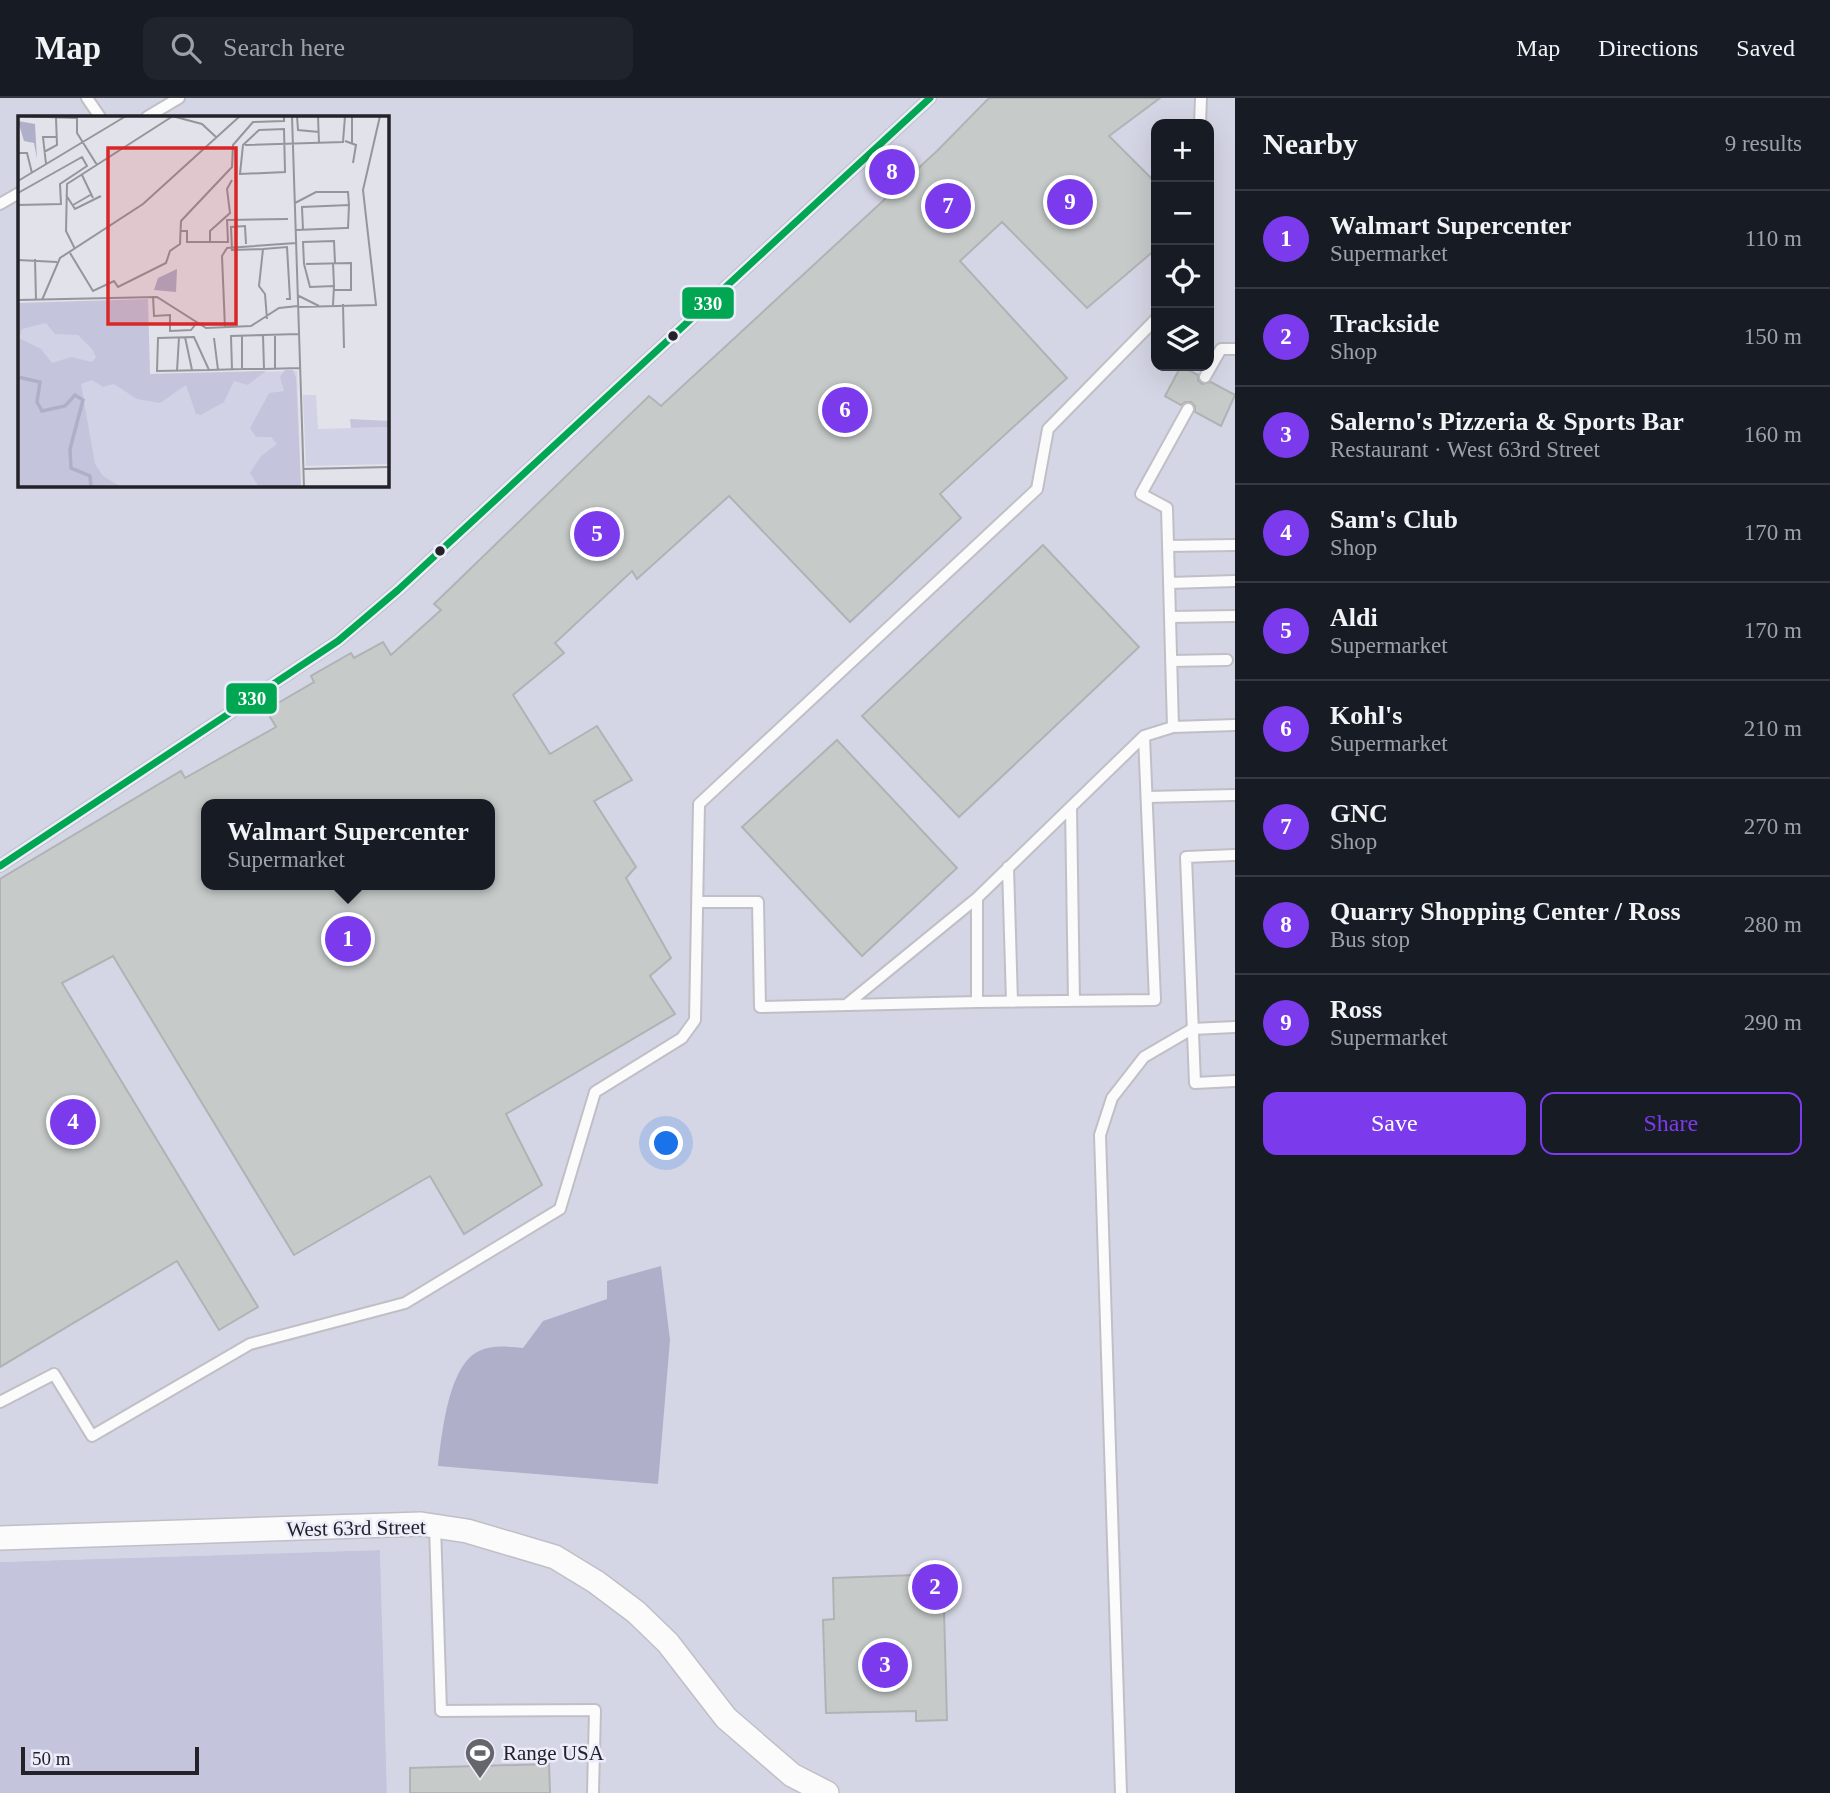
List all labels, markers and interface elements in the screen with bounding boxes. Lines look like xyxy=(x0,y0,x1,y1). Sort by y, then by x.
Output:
search box xyxy=(143,17,633,80)
icon: search xyxy=(167,29,205,67)
text: Map xyxy=(35,30,101,66)
text: Search here xyxy=(223,33,345,62)
text: Map xyxy=(1516,35,1560,61)
text: Directions xyxy=(1598,35,1698,61)
text: Saved xyxy=(1736,35,1795,61)
inset map xyxy=(18,116,388,486)
map controls xyxy=(1151,119,1214,371)
button: + xyxy=(1151,119,1214,182)
text: Nearby xyxy=(1263,127,1358,160)
text: 9 results xyxy=(1725,131,1802,156)
pin: 8 xyxy=(869,146,915,198)
pin: 9 xyxy=(1047,176,1093,228)
pin: 7 xyxy=(925,180,971,232)
button: − xyxy=(1151,182,1214,245)
text: Walmart Supercenter xyxy=(1330,211,1571,240)
text: 1 xyxy=(1280,226,1292,251)
text: 110 m xyxy=(1745,226,1802,251)
text: Supermarket xyxy=(1330,241,1448,266)
button: locate xyxy=(1151,245,1214,308)
line badge: 330 xyxy=(681,286,735,320)
text: 330 xyxy=(694,293,722,314)
button: layers xyxy=(1151,308,1214,371)
text: Trackside xyxy=(1330,309,1439,338)
text: 2 xyxy=(1280,324,1292,349)
text: 150 m xyxy=(1744,324,1802,349)
unlabelled marker xyxy=(666,329,680,343)
text: Shop xyxy=(1330,339,1377,364)
pin: 6 xyxy=(822,384,868,436)
text: Salerno's Pizzeria & Sports Bar xyxy=(1330,407,1684,436)
text: 3 xyxy=(1280,422,1292,447)
text: 160 m xyxy=(1744,422,1802,447)
text: Restaurant · West 63rd Street xyxy=(1330,437,1600,462)
text: Sam's Club xyxy=(1330,505,1458,534)
pin: 5 xyxy=(574,508,620,560)
text: 4 xyxy=(1280,520,1292,545)
text: 170 m xyxy=(1744,520,1802,545)
text: Shop xyxy=(1330,535,1377,560)
unlabelled marker xyxy=(433,544,447,558)
text: Aldi xyxy=(1330,603,1378,632)
text: 5 xyxy=(1280,618,1292,643)
text: 170 m xyxy=(1744,618,1802,643)
text: Supermarket xyxy=(1330,633,1448,658)
line badge: 330 xyxy=(225,682,278,715)
text: 330 xyxy=(238,688,266,709)
text: Kohl's xyxy=(1330,701,1402,730)
text: 6 xyxy=(1280,716,1292,741)
text: 210 m xyxy=(1744,716,1802,741)
text: Supermarket xyxy=(1330,731,1448,756)
popup xyxy=(201,799,495,890)
text: GNC xyxy=(1330,799,1388,828)
text: 7 xyxy=(1280,814,1292,839)
text: 270 m xyxy=(1744,814,1802,839)
text: Walmart Supercenter xyxy=(227,817,469,846)
text: Shop xyxy=(1330,829,1377,854)
text: Supermarket xyxy=(227,847,345,872)
text: Quarry Shopping Center / Ross xyxy=(1330,897,1681,926)
text: 8 xyxy=(1280,912,1292,937)
text: 280 m xyxy=(1744,912,1802,937)
pin: 1 xyxy=(325,913,371,965)
text: Bus stop xyxy=(1330,927,1410,952)
text: Ross xyxy=(1330,995,1382,1024)
text: 9 xyxy=(1280,1010,1292,1035)
text: 290 m xyxy=(1744,1010,1802,1035)
text: Supermarket xyxy=(1330,1025,1448,1050)
button: Save xyxy=(1263,1092,1526,1155)
button: Share xyxy=(1540,1092,1802,1155)
pin: 4 xyxy=(50,1096,96,1148)
your location xyxy=(649,1126,683,1160)
street label: West 63rd Street xyxy=(286,1515,426,1541)
pin: 2 xyxy=(912,1561,958,1613)
pin: 3 xyxy=(862,1639,908,1691)
sports icon: Range USA xyxy=(463,1736,497,1780)
place label: Range USA xyxy=(503,1741,605,1765)
scale bar xyxy=(21,1744,200,1776)
text: 50 m xyxy=(32,1748,71,1769)

